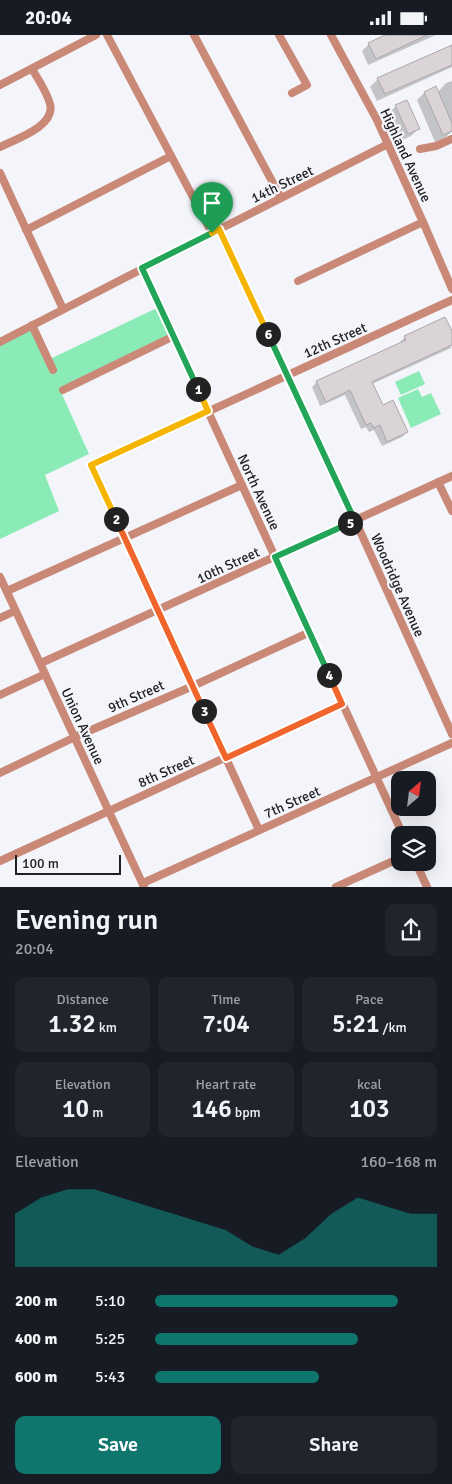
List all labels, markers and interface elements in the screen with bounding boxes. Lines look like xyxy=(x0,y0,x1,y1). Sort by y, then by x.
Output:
text: 20:04 xyxy=(25,6,72,30)
street label: Highland Avenue xyxy=(376,106,435,205)
street label: 14th Street xyxy=(248,162,316,207)
pin xyxy=(191,182,233,233)
icon: arrive xyxy=(198,189,226,217)
street label: 12th Street xyxy=(301,319,369,362)
pin: 6 xyxy=(256,321,280,347)
text: 6 xyxy=(265,326,272,343)
pin: 1 xyxy=(186,377,210,401)
text: 1 xyxy=(195,381,202,398)
street label: North Avenue xyxy=(234,452,284,533)
pin: 2 xyxy=(104,507,128,531)
text: 2 xyxy=(113,511,120,528)
pin: 5 xyxy=(338,511,362,535)
text: 5 xyxy=(347,515,354,532)
street label: Woodridge Avenue xyxy=(367,531,428,639)
street label: 10th Street xyxy=(194,544,262,587)
pin: 4 xyxy=(316,663,342,687)
text: 4 xyxy=(326,667,333,684)
street label: 9th Street xyxy=(106,677,167,716)
street label: Union Avenue xyxy=(57,685,108,767)
pin: 3 xyxy=(192,699,216,723)
text: 3 xyxy=(201,703,208,720)
street label: 8th Street xyxy=(136,752,197,791)
north arrow xyxy=(391,771,436,816)
map controls xyxy=(391,771,436,871)
street label: 7th Street xyxy=(262,783,323,822)
button: layers xyxy=(391,826,436,871)
scale bar xyxy=(15,851,121,875)
text: 100 m xyxy=(22,855,59,872)
text: Evening run xyxy=(15,903,158,937)
button: share xyxy=(385,904,437,956)
text: 20:04 xyxy=(15,939,54,959)
text: Distance xyxy=(57,991,109,1008)
text: Time xyxy=(212,991,240,1008)
text: Pace xyxy=(355,991,383,1008)
text: 1.32 xyxy=(48,1008,96,1039)
text: 7:04 xyxy=(202,1008,250,1039)
text: 5:21 xyxy=(332,1008,380,1039)
text: km xyxy=(96,1019,117,1036)
text: /km xyxy=(380,1019,407,1036)
text: Elevation xyxy=(55,1076,111,1093)
text: Heart rate xyxy=(196,1076,256,1093)
text: kcal xyxy=(357,1076,382,1093)
text: 10 xyxy=(62,1093,89,1124)
text: 146 xyxy=(191,1093,232,1124)
text: 103 xyxy=(349,1093,390,1124)
text: m xyxy=(89,1104,103,1121)
text: bpm xyxy=(232,1104,261,1121)
text: Elevation xyxy=(15,1152,79,1172)
text: 160–168 m xyxy=(360,1152,437,1172)
text: 200 m xyxy=(15,1291,57,1311)
text: 5:10 xyxy=(95,1291,125,1311)
text: 400 m xyxy=(15,1329,57,1349)
text: 5:25 xyxy=(95,1329,125,1349)
text: 600 m xyxy=(15,1367,57,1387)
text: 5:43 xyxy=(95,1367,125,1387)
button: Save xyxy=(15,1416,221,1474)
button: Share xyxy=(231,1416,437,1474)

